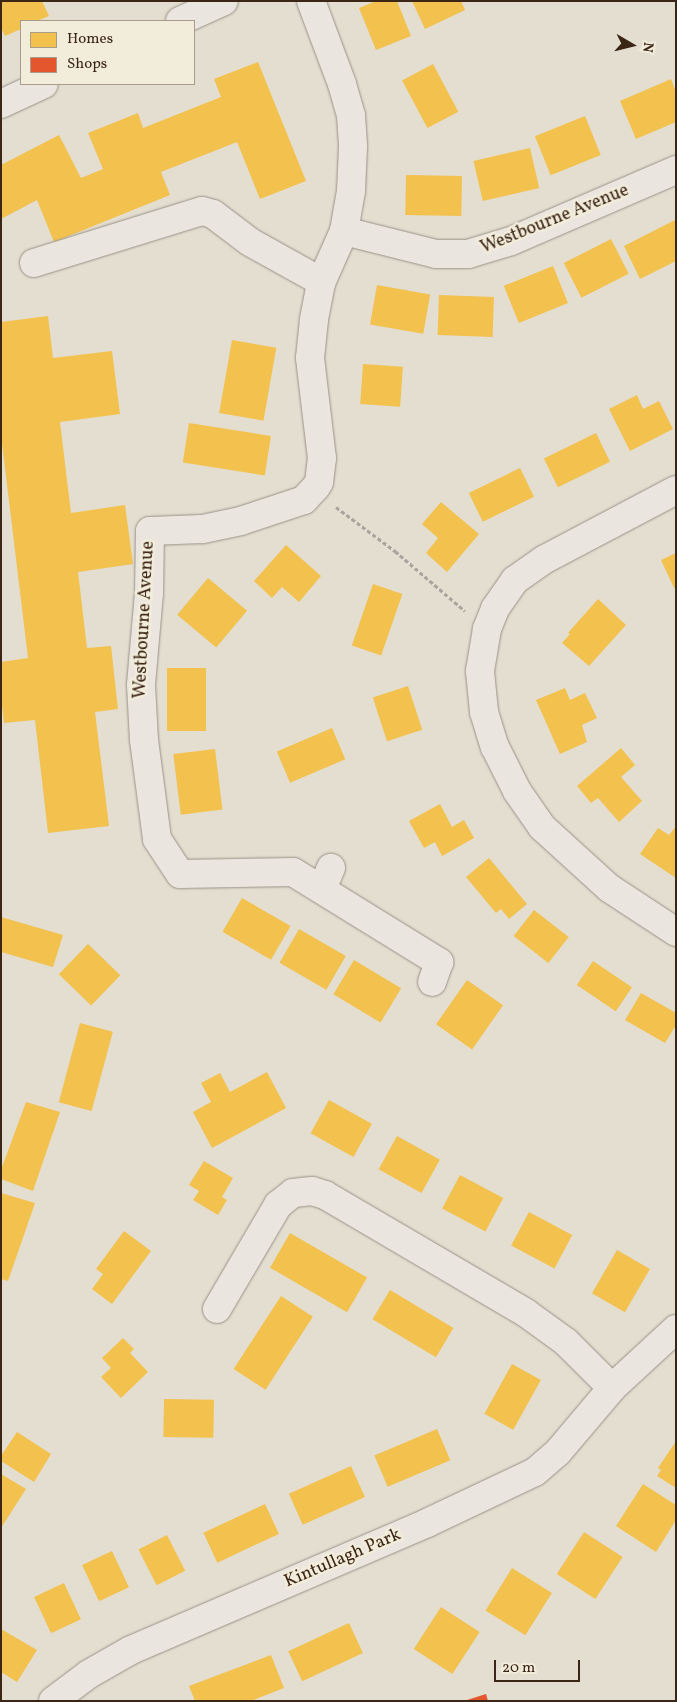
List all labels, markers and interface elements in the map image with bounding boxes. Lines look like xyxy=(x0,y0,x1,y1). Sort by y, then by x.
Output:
legend xyxy=(20,20,195,85)
north arrow xyxy=(607,20,657,70)
text: Homes xyxy=(67,29,113,50)
text: N xyxy=(637,41,657,54)
text: Shops xyxy=(67,54,107,75)
street label: Westbourne Avenue xyxy=(478,180,632,260)
street label: Westbourne Avenue xyxy=(130,541,160,699)
street label: Kintullagh Park xyxy=(281,1525,405,1593)
scale bar xyxy=(497,1650,583,1682)
text: 20 m xyxy=(502,1658,535,1679)

